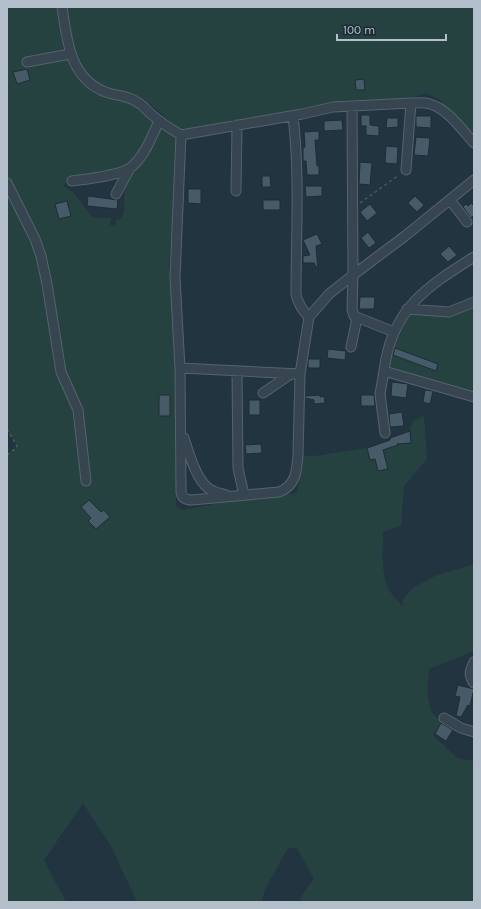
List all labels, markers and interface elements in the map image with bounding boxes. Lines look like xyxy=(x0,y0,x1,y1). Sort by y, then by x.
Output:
scale bar xyxy=(337,16,446,42)
text: 100 m xyxy=(343,23,375,37)

